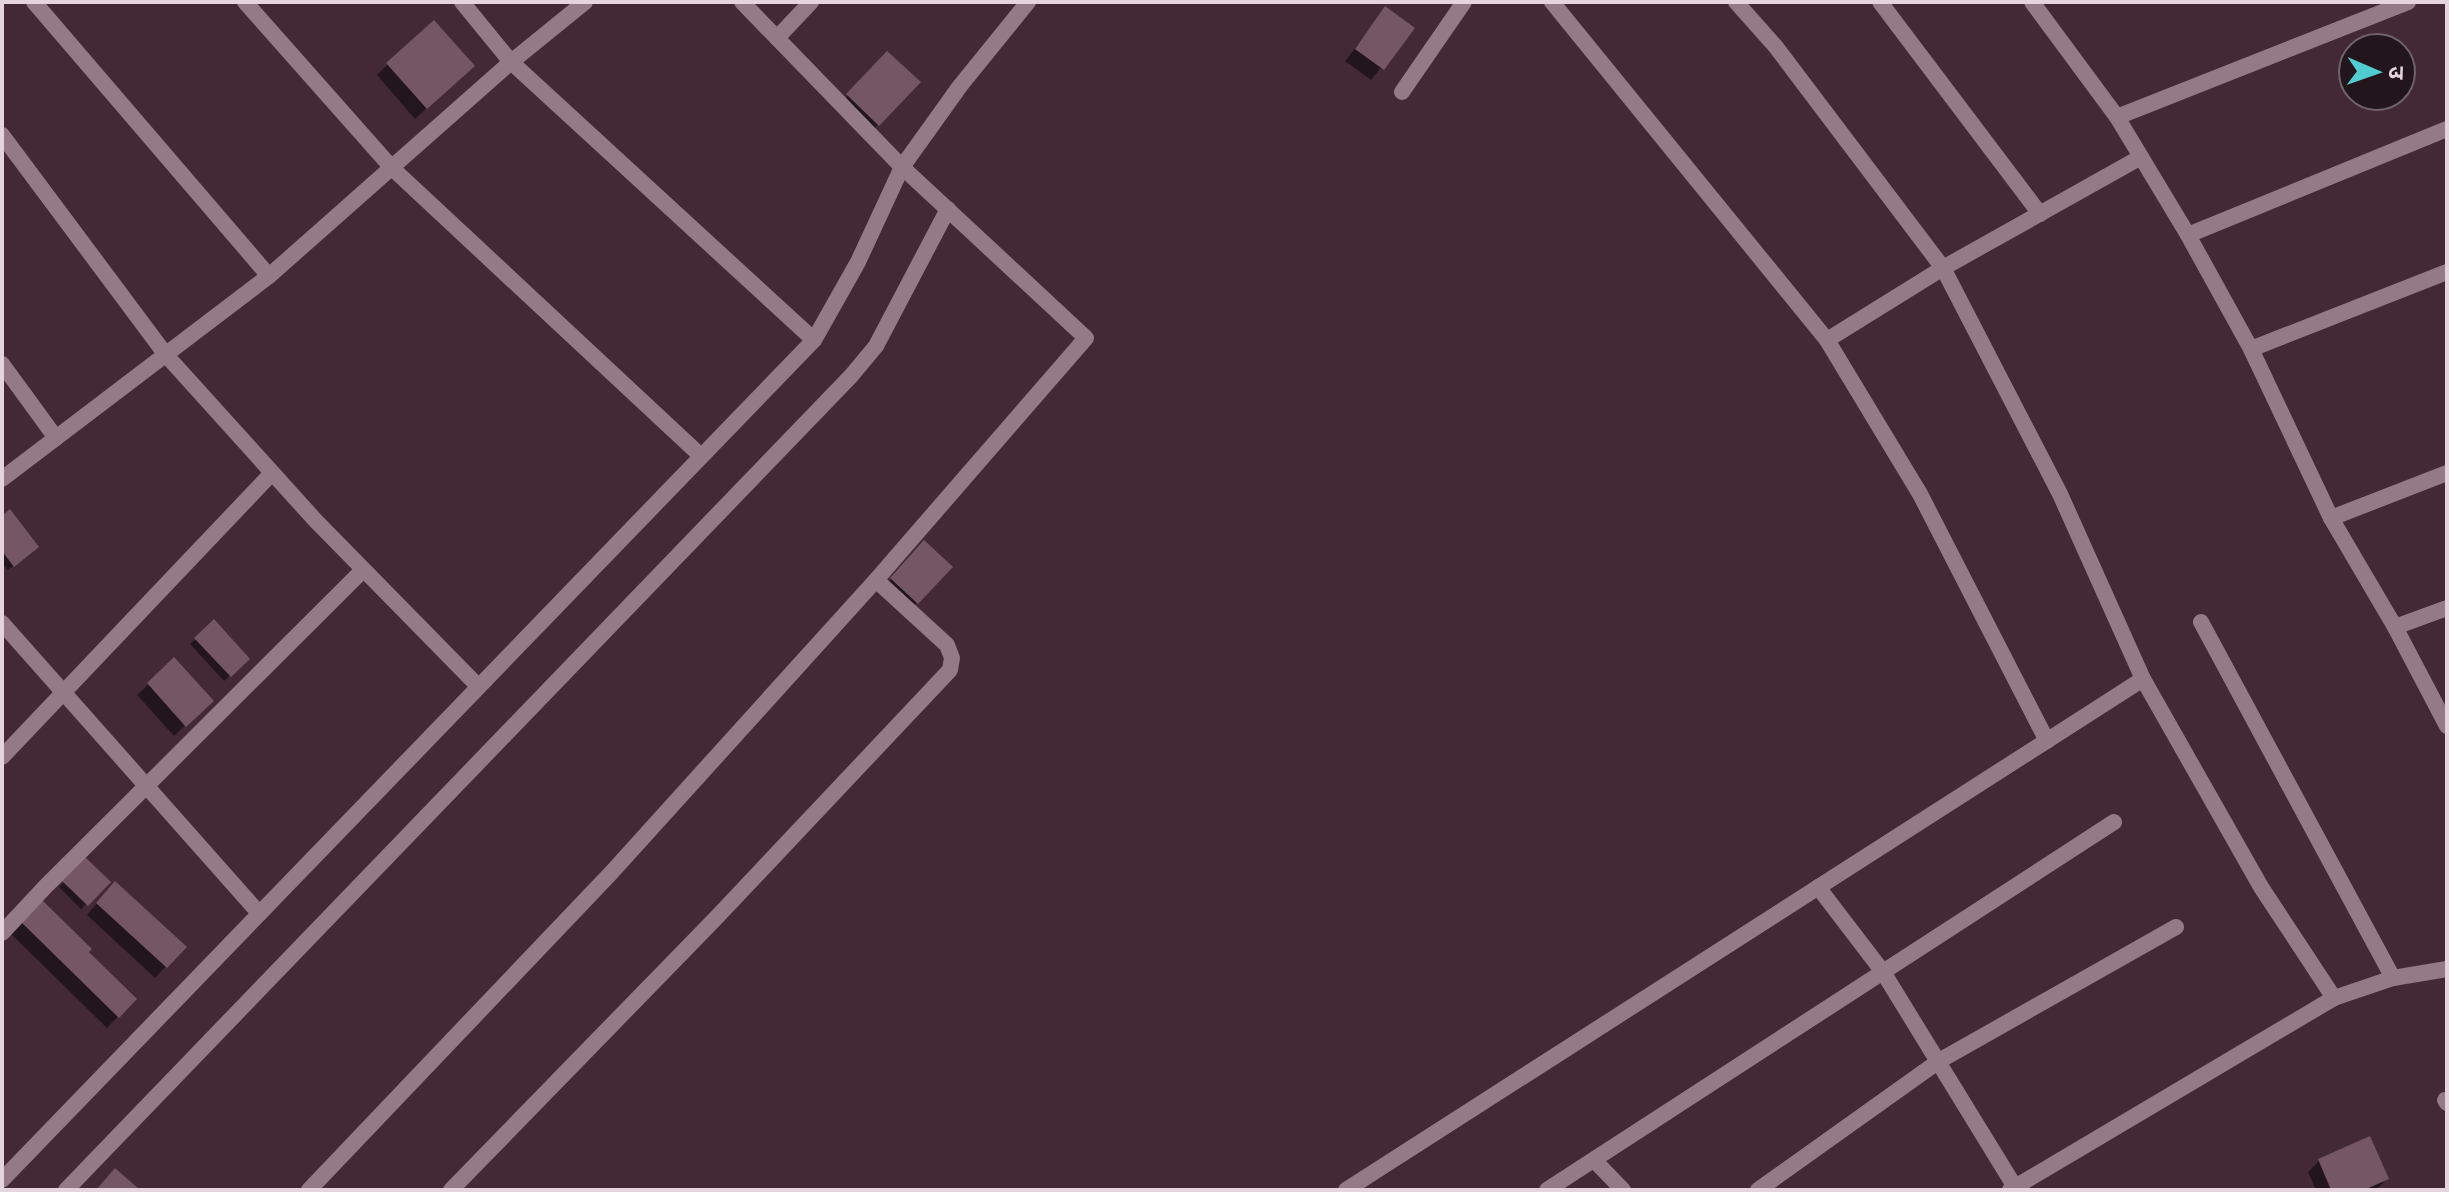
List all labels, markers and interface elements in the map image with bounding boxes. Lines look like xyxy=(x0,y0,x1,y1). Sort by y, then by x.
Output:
north arrow xyxy=(2337,32,2417,112)
text: उ xyxy=(2380,66,2414,81)

